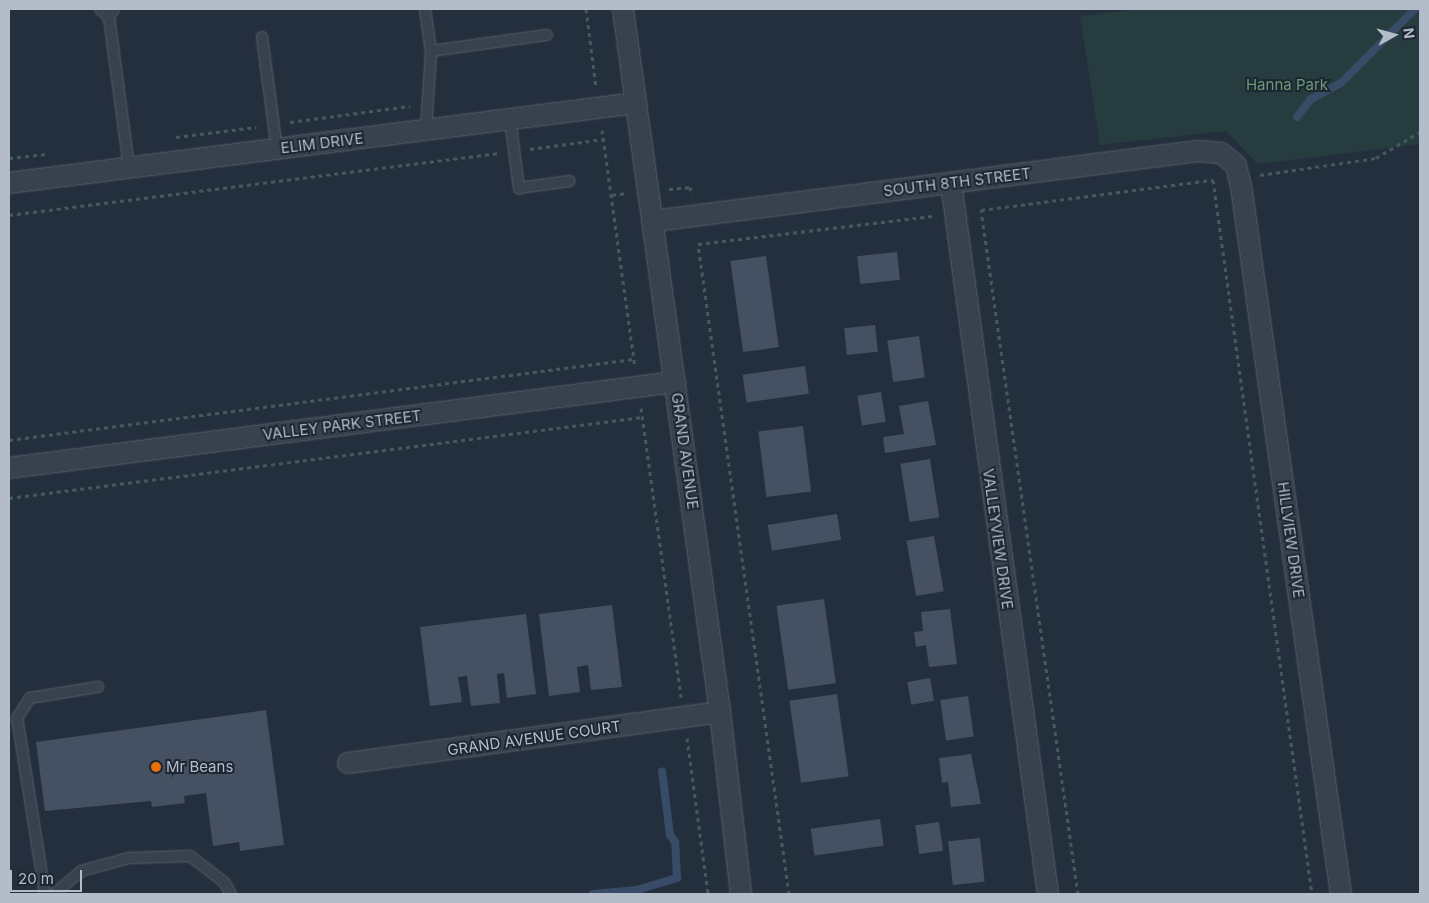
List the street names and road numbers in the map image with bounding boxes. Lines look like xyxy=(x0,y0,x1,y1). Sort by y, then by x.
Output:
street label: ELIM DRIVE xyxy=(280,129,364,157)
street label: SOUTH 8TH STREET xyxy=(882,164,1032,200)
street label: GRAND AVENUE xyxy=(668,391,702,511)
street label: VALLEY PARK STREET xyxy=(262,406,422,444)
street label: VALLEYVIEW DRIVE xyxy=(979,467,1017,611)
street label: HILLVIEW DRIVE xyxy=(1274,481,1308,599)
street label: GRAND AVENUE COURT xyxy=(446,717,622,759)

